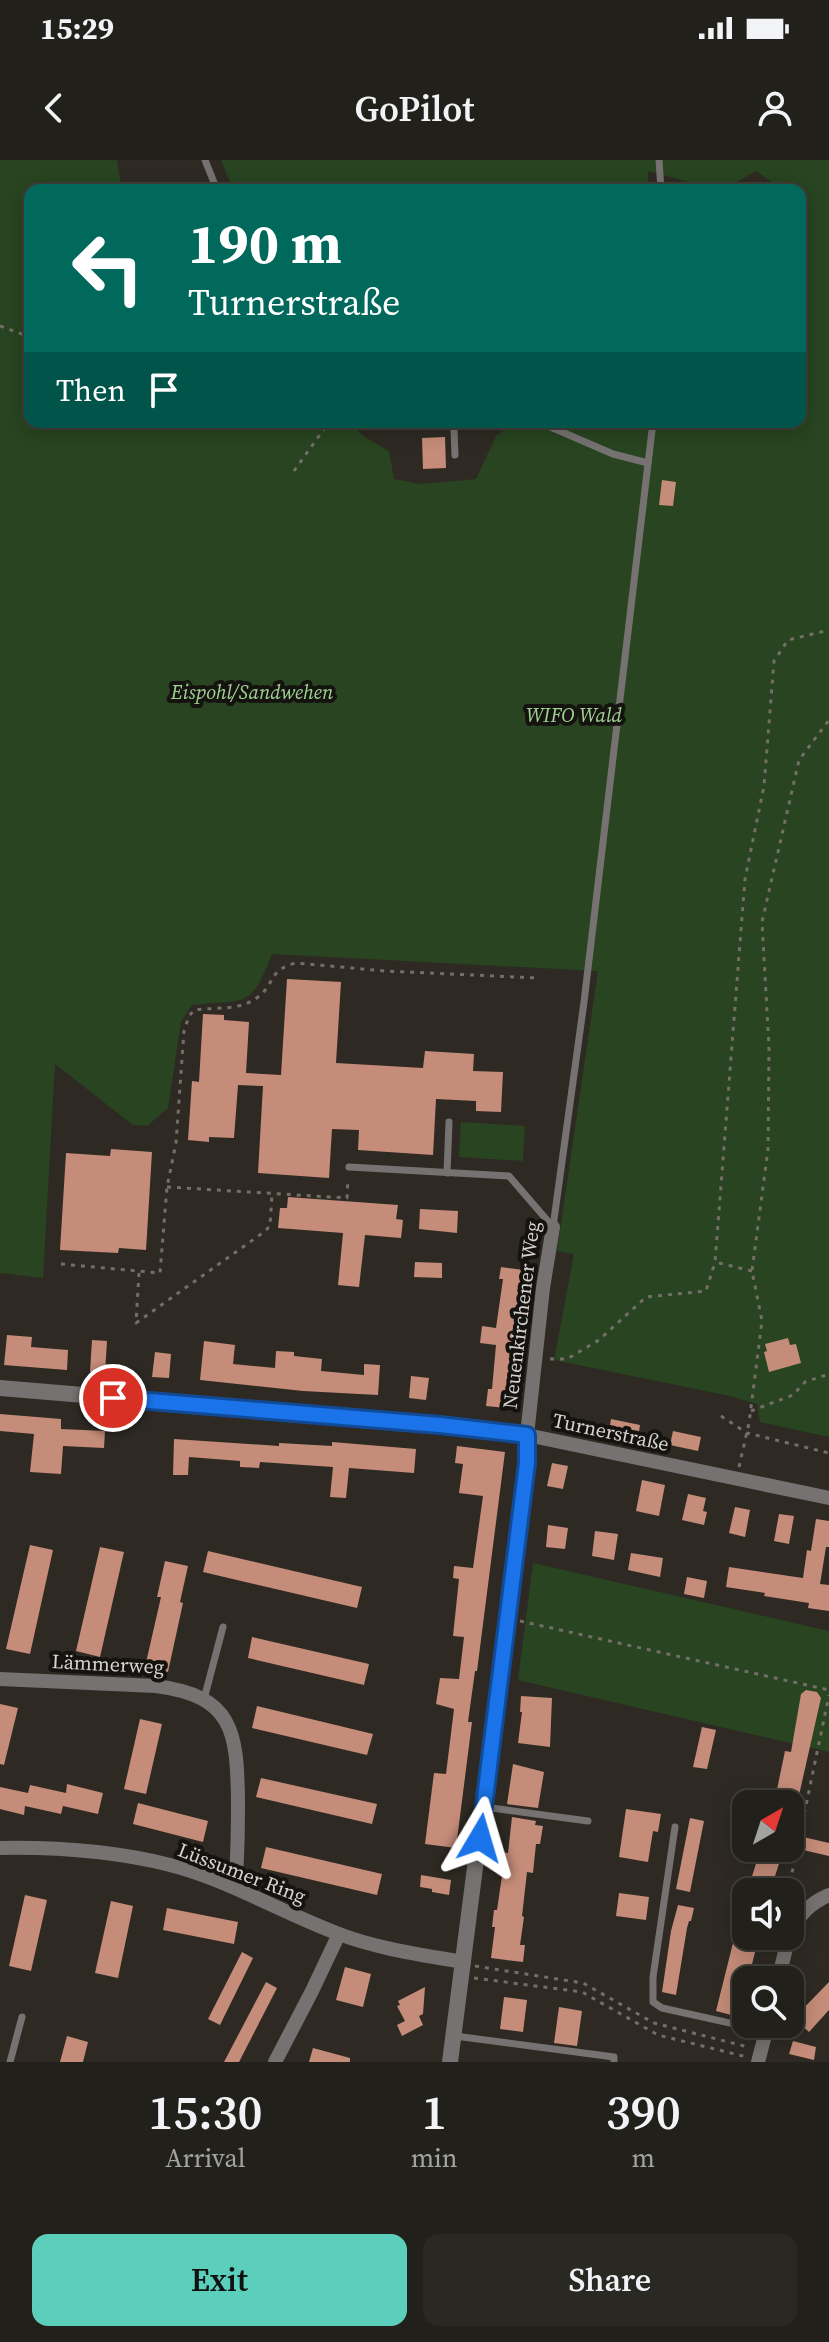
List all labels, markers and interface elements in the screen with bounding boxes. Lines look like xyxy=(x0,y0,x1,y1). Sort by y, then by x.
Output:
text: 15:29 xyxy=(40,8,114,49)
text: GoPilot xyxy=(355,84,474,133)
icon: back xyxy=(32,86,76,130)
icon: person xyxy=(753,86,797,130)
text: 190 m xyxy=(188,205,342,282)
icon: left xyxy=(56,216,160,320)
text: Turnerstraße xyxy=(188,278,400,327)
icon: arrive xyxy=(142,368,186,412)
text: Then xyxy=(56,370,126,411)
park label: Eispohl/Sandwehen xyxy=(170,678,334,706)
park label: WIFO Wald xyxy=(526,701,623,729)
street label: Neuenkirchener Weg xyxy=(496,1220,546,1410)
pin xyxy=(79,1364,147,1432)
icon: arrive xyxy=(91,1376,135,1420)
street label: Turnerstraße xyxy=(550,1406,672,1458)
street label: Lämmerweg xyxy=(51,1647,165,1681)
north arrow xyxy=(732,1790,804,1862)
map controls xyxy=(732,1790,804,2038)
position arrow xyxy=(438,1796,522,1880)
street label: Lüssumer Ring xyxy=(174,1836,310,1910)
button: sound xyxy=(732,1878,804,1950)
button: search xyxy=(732,1966,804,2038)
text: 15:30 xyxy=(148,2079,262,2145)
text: 1 xyxy=(422,2079,447,2145)
text: 390 xyxy=(606,2079,681,2145)
text: Arrival xyxy=(165,2140,246,2176)
text: min xyxy=(411,2140,458,2176)
text: m xyxy=(632,2140,655,2176)
button: Exit xyxy=(32,2234,407,2326)
button: Share xyxy=(423,2234,797,2326)

